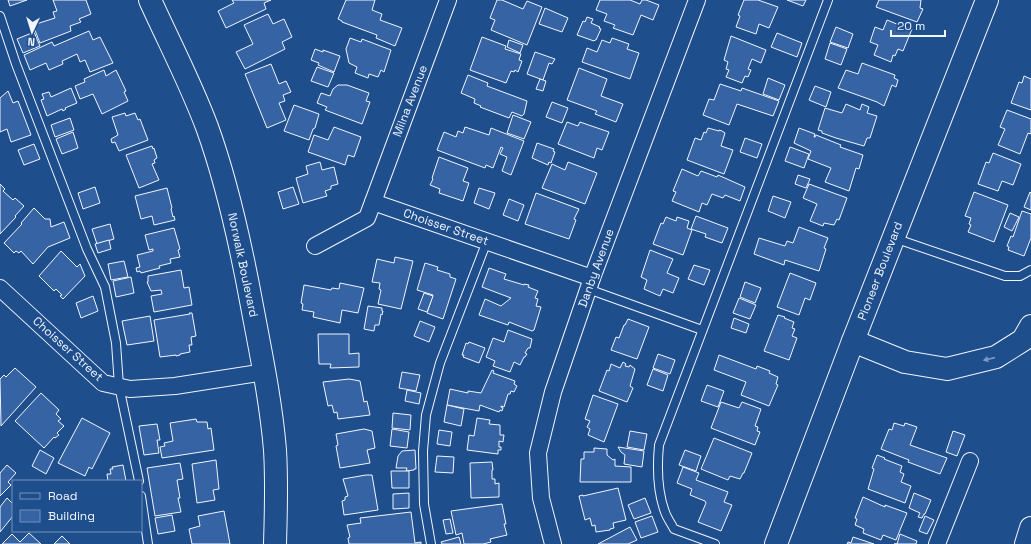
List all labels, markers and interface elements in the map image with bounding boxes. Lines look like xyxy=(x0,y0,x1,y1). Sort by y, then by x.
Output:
north arrow xyxy=(12,12,52,52)
scale bar xyxy=(891,12,945,38)
text: 20 m xyxy=(897,18,925,34)
text: N xyxy=(27,35,35,49)
street label: Milna Avenue xyxy=(389,63,431,139)
street label: Choisser Street xyxy=(401,205,491,249)
street label: Norwalk Boulevard xyxy=(224,211,262,319)
street label: Pioneer Boulevard xyxy=(854,219,906,323)
street label: Danby Avenue xyxy=(574,226,618,310)
street label: Choisser Street xyxy=(29,313,107,385)
one-way arrow xyxy=(983,356,995,362)
legend xyxy=(12,480,142,532)
text: Road xyxy=(48,488,77,504)
text: Building xyxy=(48,508,95,524)

